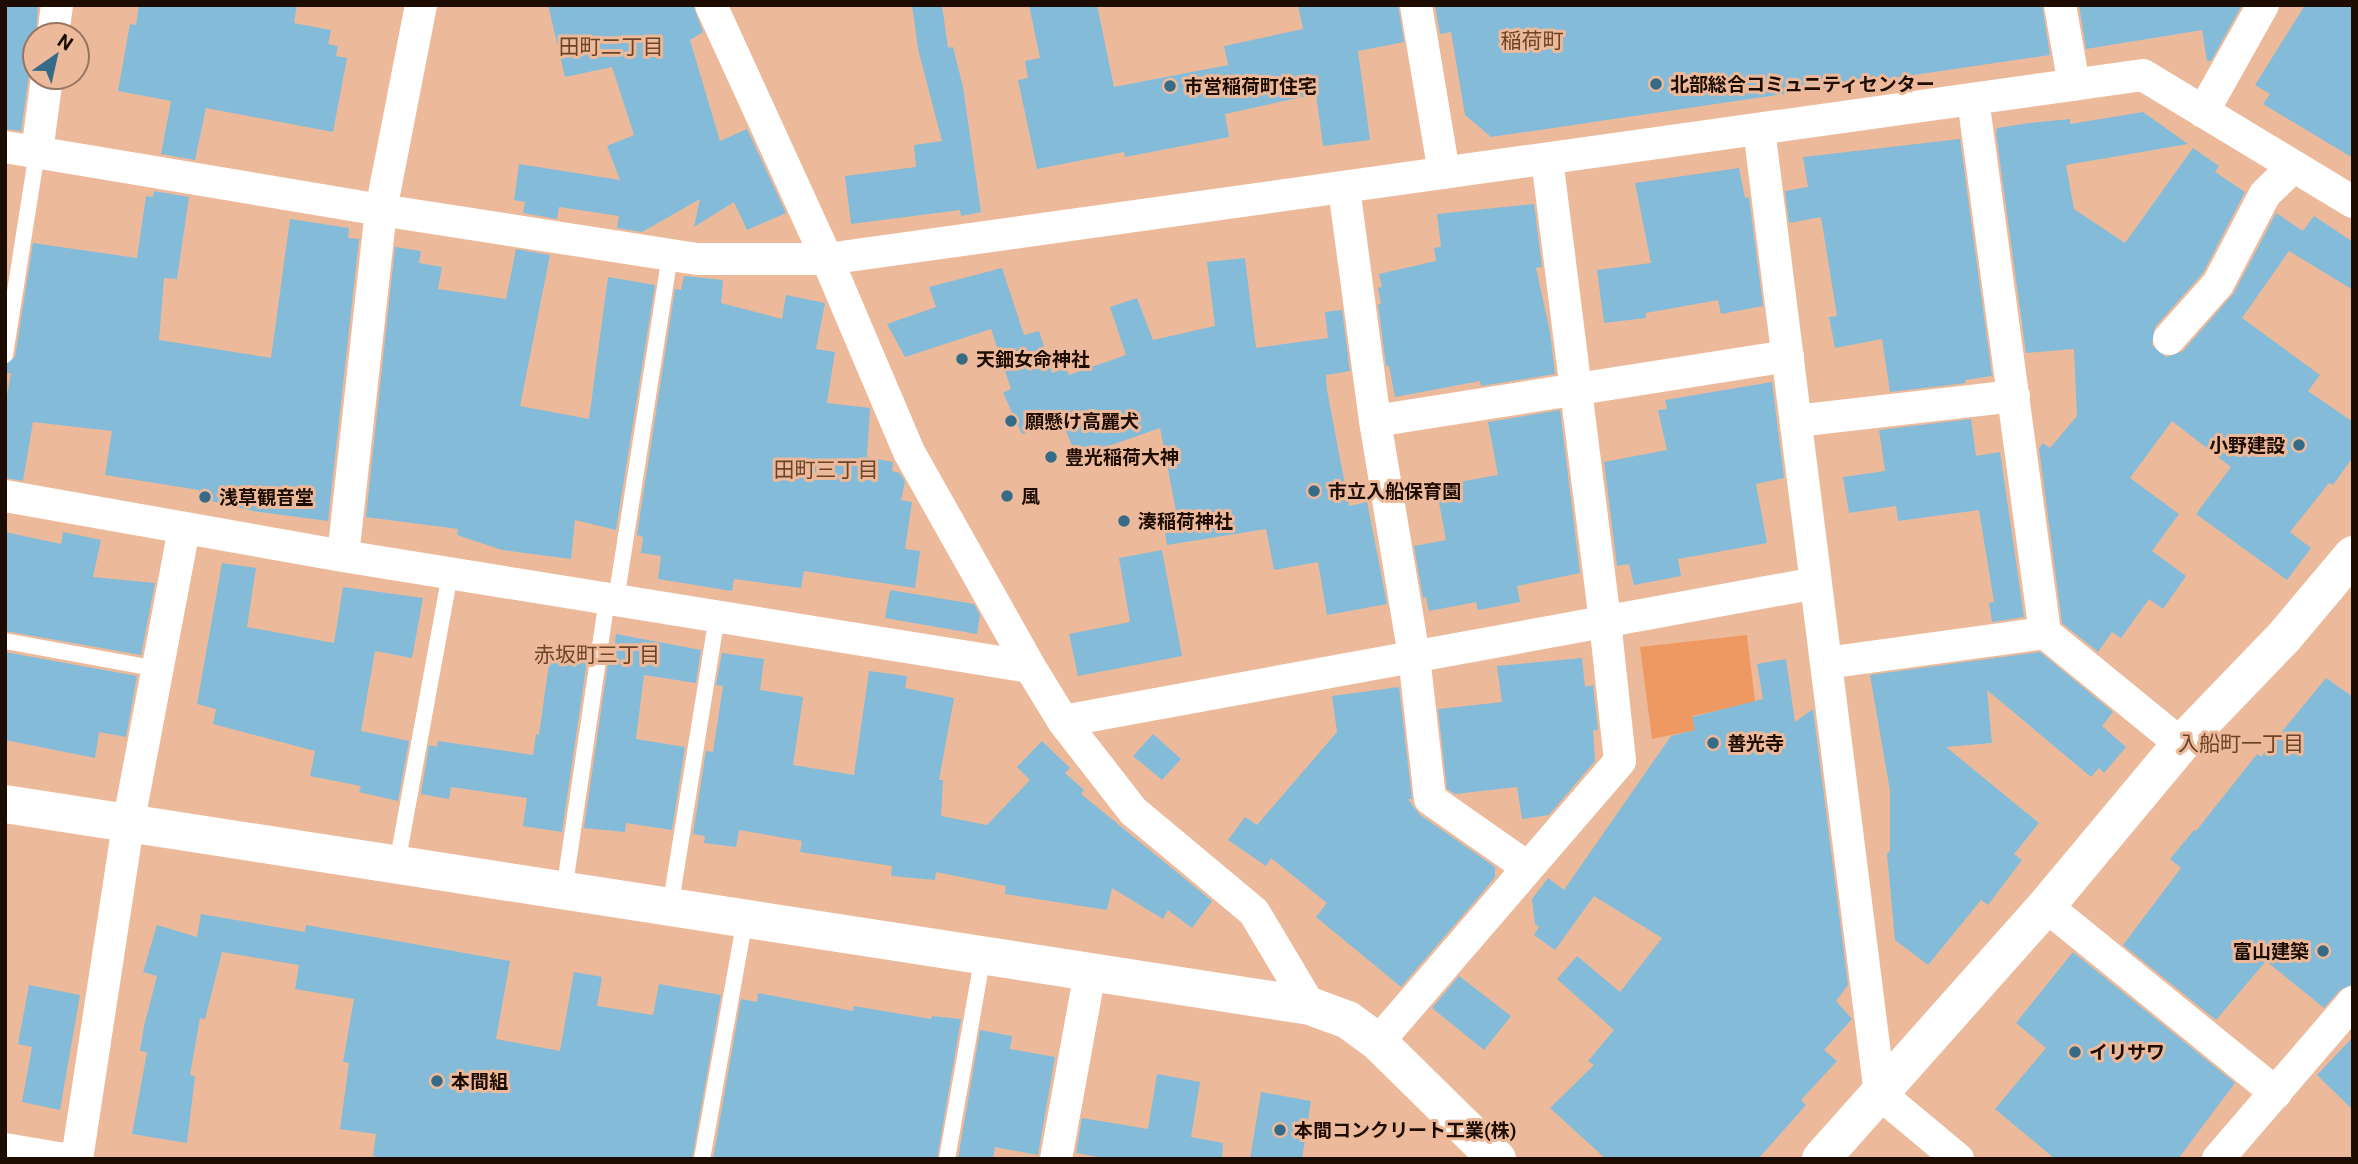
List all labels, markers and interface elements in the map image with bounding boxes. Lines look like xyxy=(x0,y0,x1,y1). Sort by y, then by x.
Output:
north arrow xyxy=(21,21,91,91)
text: N xyxy=(53,29,77,56)
district label: 稲荷町 xyxy=(1501,29,1564,53)
district label: 田町二丁目 xyxy=(559,35,664,59)
place label: 北部総合コミュニティセンター xyxy=(1670,73,1935,96)
place label: 市営稲荷町住宅 xyxy=(1184,75,1317,98)
marker: 北部総合コミュニティセンター xyxy=(1648,76,1664,92)
marker: 市営稲荷町住宅 xyxy=(1162,78,1178,94)
place label: 天鈿女命神社 xyxy=(976,348,1090,371)
marker: 天鈿女命神社 xyxy=(954,351,970,367)
place label: 願懸け高麗犬 xyxy=(1025,410,1139,433)
marker: 願懸け高麗犬 xyxy=(1003,413,1019,429)
place label: 小野建設 xyxy=(2209,434,2285,457)
marker: 小野建設 xyxy=(2291,437,2307,453)
place label: 豊光稲荷大神 xyxy=(1065,446,1179,469)
marker: 豊光稲荷大神 xyxy=(1043,449,1059,465)
district label: 田町三丁目 xyxy=(774,458,879,482)
place label: 市立入船保育園 xyxy=(1328,480,1461,503)
marker: 市立入船保育園 xyxy=(1306,483,1322,499)
place label: 風 xyxy=(1021,485,1040,508)
place label: 浅草観音堂 xyxy=(219,486,314,509)
marker: 風 xyxy=(999,488,1015,504)
marker: 浅草観音堂 xyxy=(197,489,213,505)
place label: 湊稲荷神社 xyxy=(1138,510,1233,533)
marker: 湊稲荷神社 xyxy=(1116,513,1132,529)
district label: 赤坂町三丁目 xyxy=(534,643,660,667)
place label: 善光寺 xyxy=(1727,732,1784,755)
district label: 入船町一丁目 xyxy=(2178,732,2304,756)
marker: 善光寺 xyxy=(1705,735,1721,751)
place label: 富山建築 xyxy=(2233,940,2309,963)
marker: 富山建築 xyxy=(2315,943,2331,959)
place label: イリサワ xyxy=(2089,1041,2165,1064)
marker: イリサワ xyxy=(2067,1044,2083,1060)
place label: 本間組 xyxy=(451,1070,508,1093)
marker: 本間組 xyxy=(429,1073,445,1089)
place label: 本間コンクリート工業(株) xyxy=(1294,1119,1516,1142)
marker: 本間コンクリート工業(株) xyxy=(1272,1122,1288,1138)

